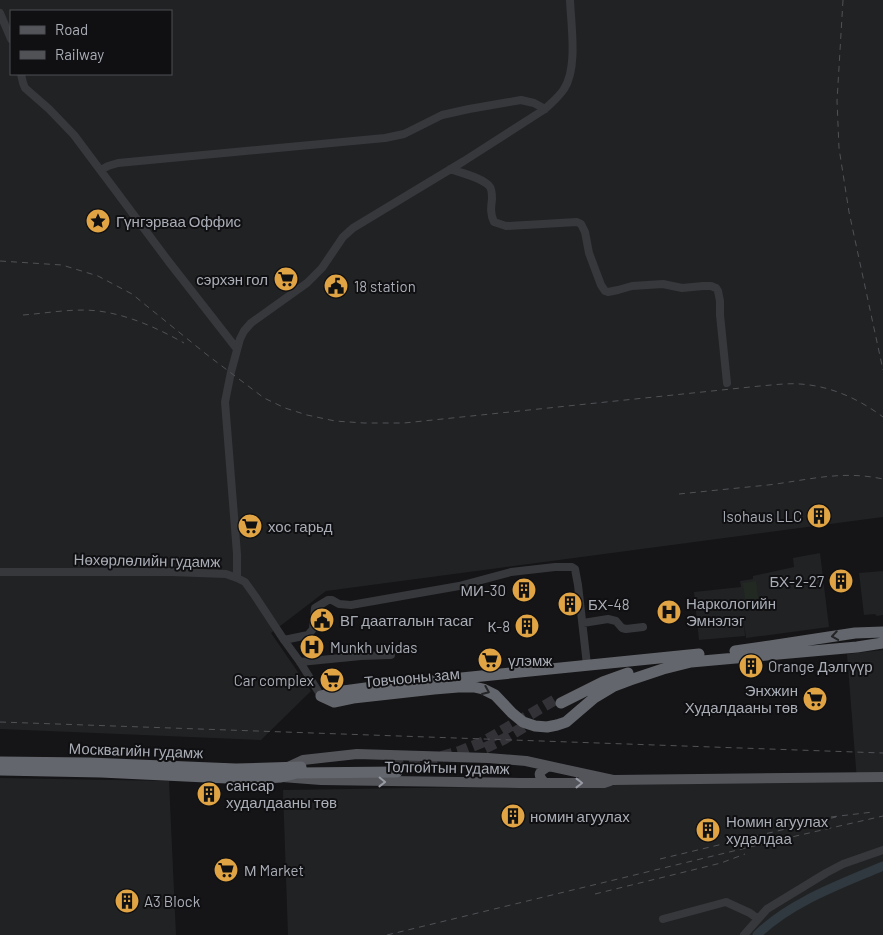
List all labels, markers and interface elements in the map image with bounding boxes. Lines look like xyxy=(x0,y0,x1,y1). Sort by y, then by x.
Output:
legend xyxy=(10,10,172,75)
text: Road xyxy=(55,20,88,38)
text: Railway xyxy=(55,45,104,63)
place icon: Гүнгэрваа Оффис xyxy=(85,208,111,234)
place label: Гүнгэрваа Оффис xyxy=(116,212,242,230)
supermarket icon: сэрхэн гол xyxy=(273,266,299,292)
place label: сэрхэн гол xyxy=(196,270,268,288)
public building icon: 18 station xyxy=(323,273,349,299)
place label: 18 station xyxy=(354,277,416,295)
building icon: Isohaus LLC xyxy=(806,503,832,529)
place label: Isohaus LLC xyxy=(723,507,802,525)
supermarket icon: хос гарьд xyxy=(237,513,263,539)
place label: хос гарьд xyxy=(268,517,333,535)
street label: Нөхөрлөлийн гудамж xyxy=(74,550,220,570)
building icon: БХ-2-27 xyxy=(828,568,854,594)
place label: БХ-2-27 xyxy=(769,572,824,590)
building icon: МИ-30 xyxy=(511,577,537,603)
place label: МИ-30 xyxy=(461,581,506,599)
building icon: БХ-48 xyxy=(557,591,583,617)
place label: Наркологийн Эмнэлэг xyxy=(686,594,776,629)
place label: БХ-48 xyxy=(588,595,630,613)
hospital icon: Наркологийн Эмнэлэг xyxy=(656,599,682,625)
public building icon: ВГ даатгалын тасаг xyxy=(309,607,335,633)
place label: ВГ даатгалын тасаг xyxy=(340,611,474,629)
building icon: К-8 xyxy=(514,613,540,639)
place label: К-8 xyxy=(488,617,510,635)
one-way arrow xyxy=(830,630,838,641)
hospital icon: Munkh uvidas xyxy=(299,634,325,660)
place label: Munkh uvidas xyxy=(330,638,418,656)
supermarket icon: үлэмж xyxy=(477,647,503,673)
place label: үлэмж xyxy=(508,651,552,669)
building icon: Orange Дэлгүүр xyxy=(738,653,764,679)
place label: Orange Дэлгүүр xyxy=(768,657,873,675)
street label: Товчооны зам xyxy=(364,664,460,690)
supermarket icon: Car complex xyxy=(319,667,345,693)
place label: Car complex xyxy=(234,671,314,689)
place label: Энхжин Худалдааны төв xyxy=(685,681,798,716)
one-way arrow xyxy=(481,685,490,696)
supermarket icon: Энхжин Худалдааны төв xyxy=(802,686,828,712)
street label: Москвагийн гудамж xyxy=(68,739,204,761)
street label: Толгойтын гудамж xyxy=(384,757,510,777)
place label: сансар худалдааны төв xyxy=(226,776,337,811)
one-way arrow xyxy=(378,776,386,787)
one-way arrow xyxy=(576,778,583,788)
building icon: сансар худалдааны төв xyxy=(196,781,222,807)
building icon: номин агуулах xyxy=(500,803,526,829)
place label: номин агуулах xyxy=(530,807,630,825)
place label: Номин агуулах худалдаа xyxy=(726,812,829,847)
building icon: Номин агуулах худалдаа xyxy=(695,817,721,843)
supermarket icon: М Market xyxy=(213,857,239,883)
place label: М Market xyxy=(244,861,304,879)
building icon: A3 Block xyxy=(114,888,140,914)
place label: A3 Block xyxy=(144,892,201,910)

